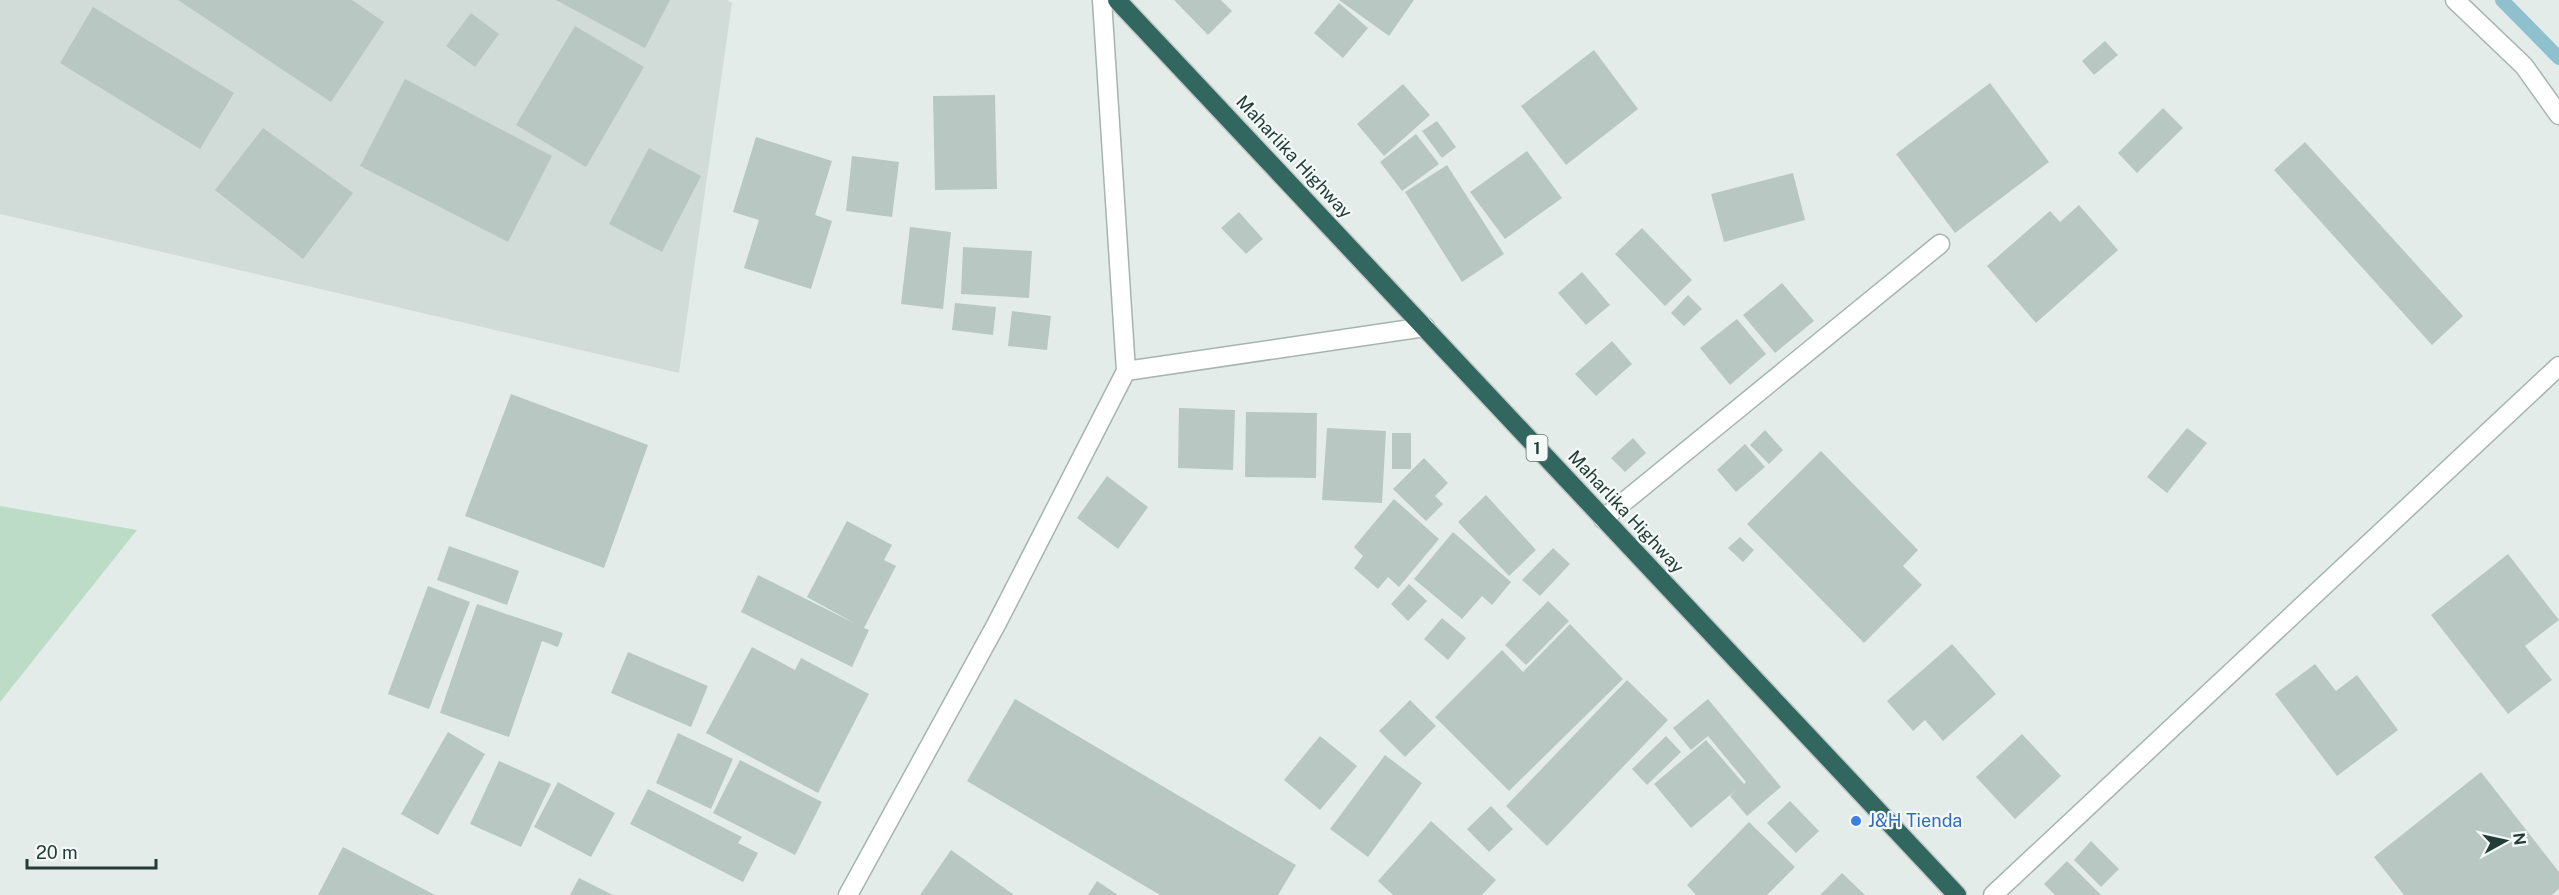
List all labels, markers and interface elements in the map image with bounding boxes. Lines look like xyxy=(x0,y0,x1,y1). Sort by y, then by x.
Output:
street label: Maharlika Highway xyxy=(1232,91,1357,223)
road number: 1 xyxy=(1526,435,1548,461)
street label: Maharlika Highway xyxy=(1564,446,1689,578)
place label: J&H Tienda xyxy=(1868,810,1962,831)
north arrow xyxy=(2475,811,2535,871)
marker: J&H Tienda xyxy=(1849,814,1863,828)
text: N xyxy=(2509,831,2530,847)
scale bar xyxy=(27,832,156,870)
text: 20 m xyxy=(36,842,78,863)

